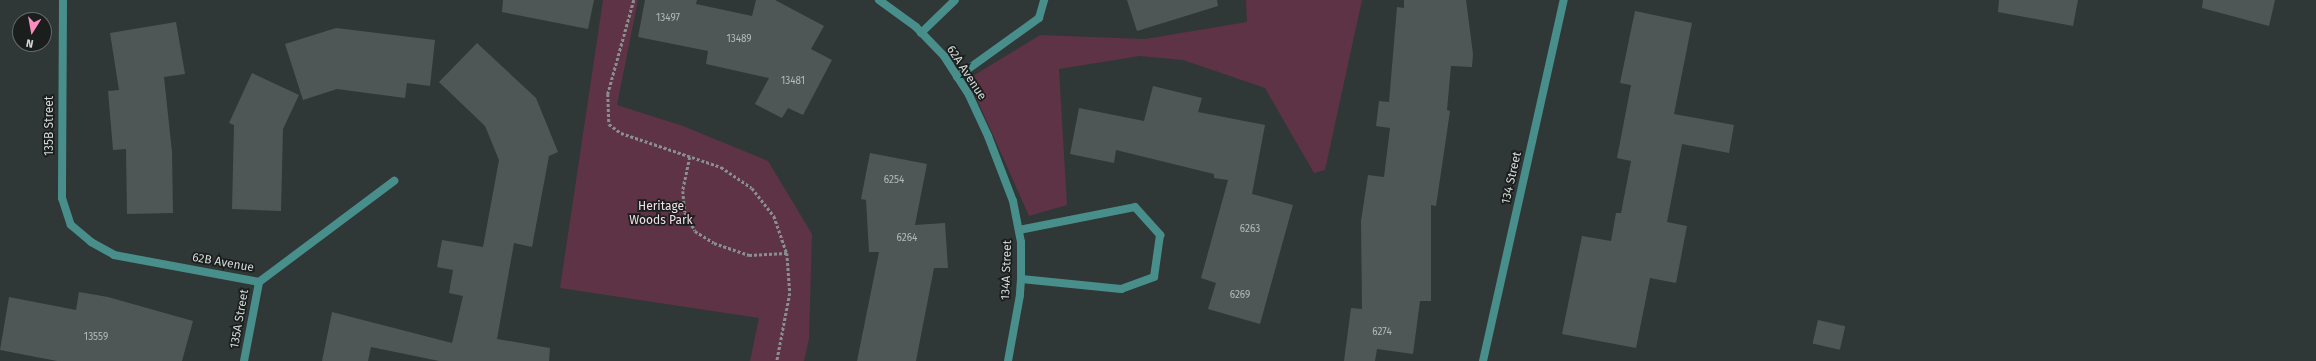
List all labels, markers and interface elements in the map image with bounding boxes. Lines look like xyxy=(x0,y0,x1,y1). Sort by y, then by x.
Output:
north arrow xyxy=(12,12,52,52)
house number: 13497 xyxy=(656,13,680,25)
house number: 13489 xyxy=(726,34,752,46)
text: N xyxy=(25,36,35,50)
street label: 62A Avenue xyxy=(943,43,989,103)
house number: 13481 xyxy=(781,76,805,88)
street label: 135B Street xyxy=(43,96,57,156)
street label: 134 Street xyxy=(1499,150,1525,206)
house number: 6254 xyxy=(884,175,904,187)
park label: Heritage Woods Park xyxy=(629,200,693,228)
house number: 6263 xyxy=(1240,224,1260,236)
house number: 6264 xyxy=(897,233,917,245)
street label: 134A Street xyxy=(999,240,1015,300)
street label: 62B Avenue xyxy=(191,250,255,276)
street label: 135A Street xyxy=(228,288,252,350)
house number: 6269 xyxy=(1230,290,1250,302)
house number: 6274 xyxy=(1372,327,1392,339)
house number: 13559 xyxy=(84,332,108,344)

